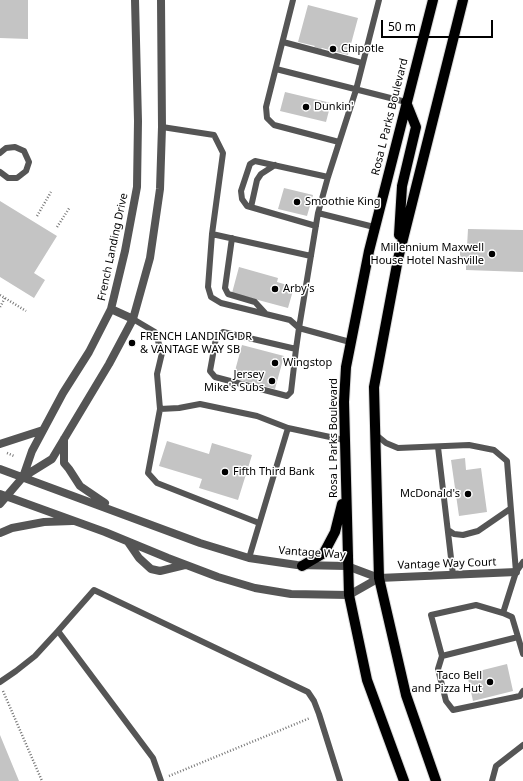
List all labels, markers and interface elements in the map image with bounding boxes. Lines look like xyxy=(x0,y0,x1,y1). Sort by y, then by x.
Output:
scale bar xyxy=(383,12,495,38)
text: 50 m xyxy=(388,18,416,35)
place label: Chipotle xyxy=(341,42,384,56)
marker: Chipotle xyxy=(328,44,338,54)
street label: Rosa L Parks Boulevard xyxy=(369,57,411,177)
place label: Dunkin' xyxy=(314,100,354,114)
marker: Dunkin' xyxy=(301,102,311,112)
street label: French Landing Drive xyxy=(95,192,131,302)
place label: Smoothie King xyxy=(305,195,381,209)
marker: Smoothie King xyxy=(292,197,302,207)
place label: Millennium Maxwell House Hotel Nashville xyxy=(370,241,484,267)
marker: Millennium Maxwell House Hotel Nashville xyxy=(487,249,497,259)
place label: Arby's xyxy=(283,282,315,296)
marker: Arby's xyxy=(270,284,280,294)
place label: FRENCH LANDING DR & VANTAGE WAY SB xyxy=(140,330,252,356)
marker: FRENCH LANDING DR & VANTAGE WAY SB xyxy=(127,338,137,348)
place label: Wingstop xyxy=(283,356,332,370)
marker: Wingstop xyxy=(270,358,280,368)
place label: Jersey Mike's Subs xyxy=(204,368,264,394)
marker: Jersey Mike's Subs xyxy=(267,376,277,386)
street label: Rosa L Parks Boulevard xyxy=(327,378,341,498)
place label: Fifth Third Bank xyxy=(233,465,315,479)
marker: Fifth Third Bank xyxy=(220,467,230,477)
place label: McDonald's xyxy=(400,487,460,501)
marker: McDonald's xyxy=(463,489,473,499)
street label: Vantage Way xyxy=(278,544,346,562)
street label: Vantage Way Court xyxy=(397,556,497,572)
place label: Taco Bell and Pizza Hut xyxy=(412,669,482,695)
marker: Taco Bell and Pizza Hut xyxy=(485,677,495,687)

